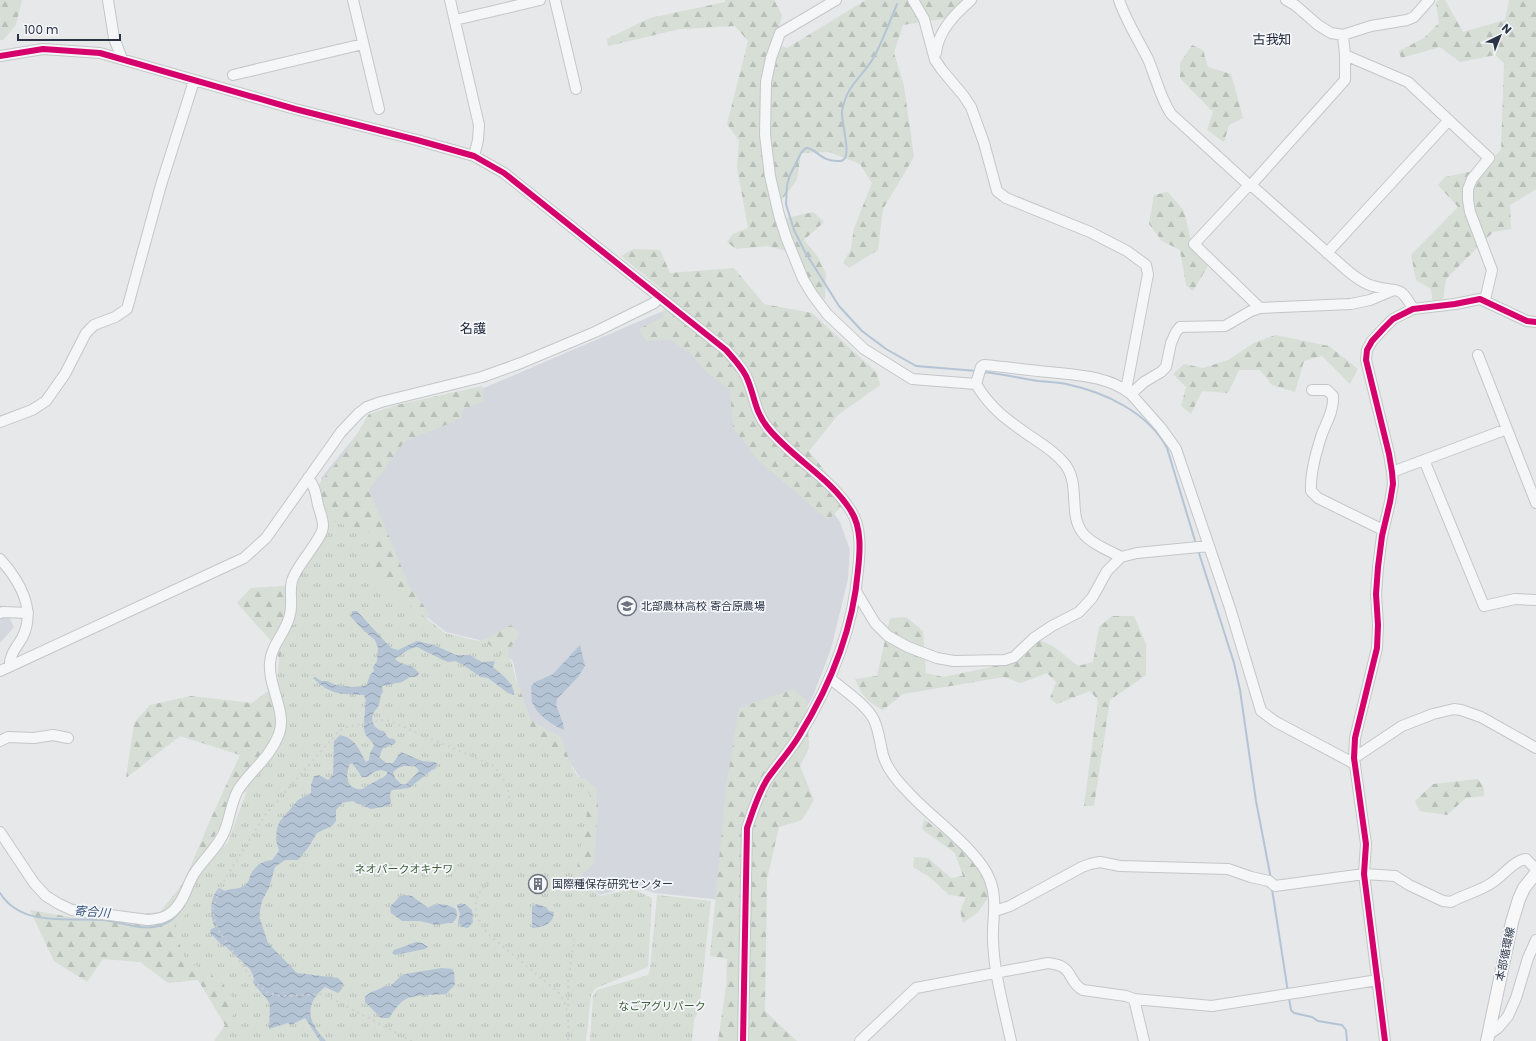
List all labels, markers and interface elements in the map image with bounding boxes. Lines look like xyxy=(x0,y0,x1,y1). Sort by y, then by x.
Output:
scale bar xyxy=(18,16,120,42)
north arrow xyxy=(1480,16,1520,56)
text: N xyxy=(1498,20,1515,37)
text: 100 m xyxy=(24,21,58,38)
district label: 古我知 xyxy=(1252,30,1292,49)
district label: 名護 xyxy=(460,319,486,338)
school or university icon: 北部農林高校 寄合原農場 xyxy=(616,595,638,617)
place label: 北部農林高校 寄合原農場 xyxy=(641,598,765,614)
park label: ネオパークオキナワ xyxy=(355,861,454,877)
building icon: 国際種保存研究センター xyxy=(527,873,549,895)
place label: 国際種保存研究センター xyxy=(552,876,673,892)
water label: 寄合川 xyxy=(73,902,113,921)
street label: 本部循環線 xyxy=(1491,925,1519,983)
park label: なごアグリパーク xyxy=(618,998,706,1014)

